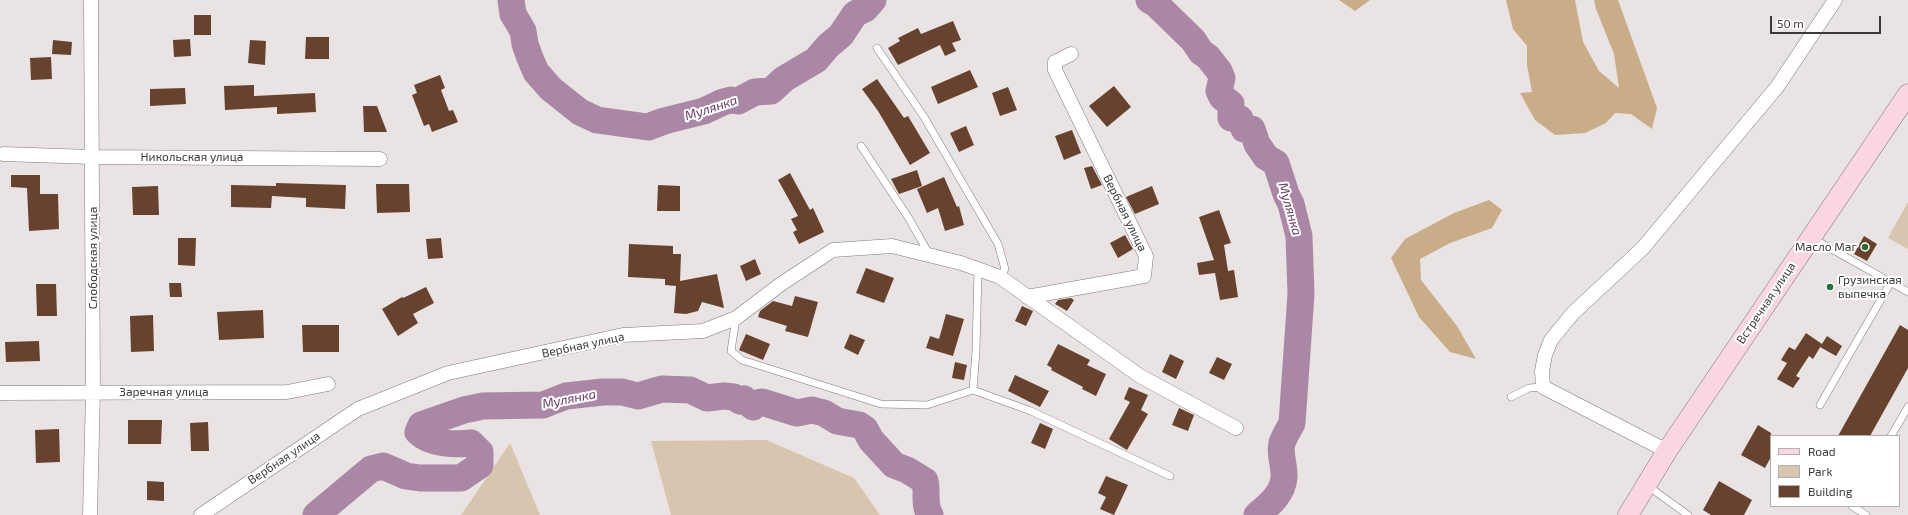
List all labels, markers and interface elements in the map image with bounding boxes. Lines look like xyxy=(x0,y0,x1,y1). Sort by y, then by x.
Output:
scale bar xyxy=(1772,8,1883,34)
text: 50 m xyxy=(1777,16,1804,30)
water label: Мулянка xyxy=(683,92,739,124)
street label: Никольская улица xyxy=(141,150,243,164)
street label: Вербная улица xyxy=(1100,172,1150,254)
water label: Мулянка xyxy=(1275,181,1305,237)
street label: Слободская улица xyxy=(86,207,100,309)
place label: Масло Маг xyxy=(1795,240,1857,254)
marker: Масло Маг xyxy=(1860,242,1870,252)
street label: Встречная улица xyxy=(1733,259,1799,347)
place label: Грузинская выпечка xyxy=(1838,273,1902,301)
marker: Грузинская выпечка xyxy=(1825,282,1835,292)
street label: Вербная улица xyxy=(540,329,626,361)
street label: Заречная улица xyxy=(119,385,209,399)
water label: Мулянка xyxy=(541,386,597,412)
street label: Вербная улица xyxy=(245,429,323,487)
legend xyxy=(1770,435,1900,507)
text: Road xyxy=(1808,444,1836,458)
text: Park xyxy=(1808,464,1833,478)
text: Building xyxy=(1808,484,1852,498)

